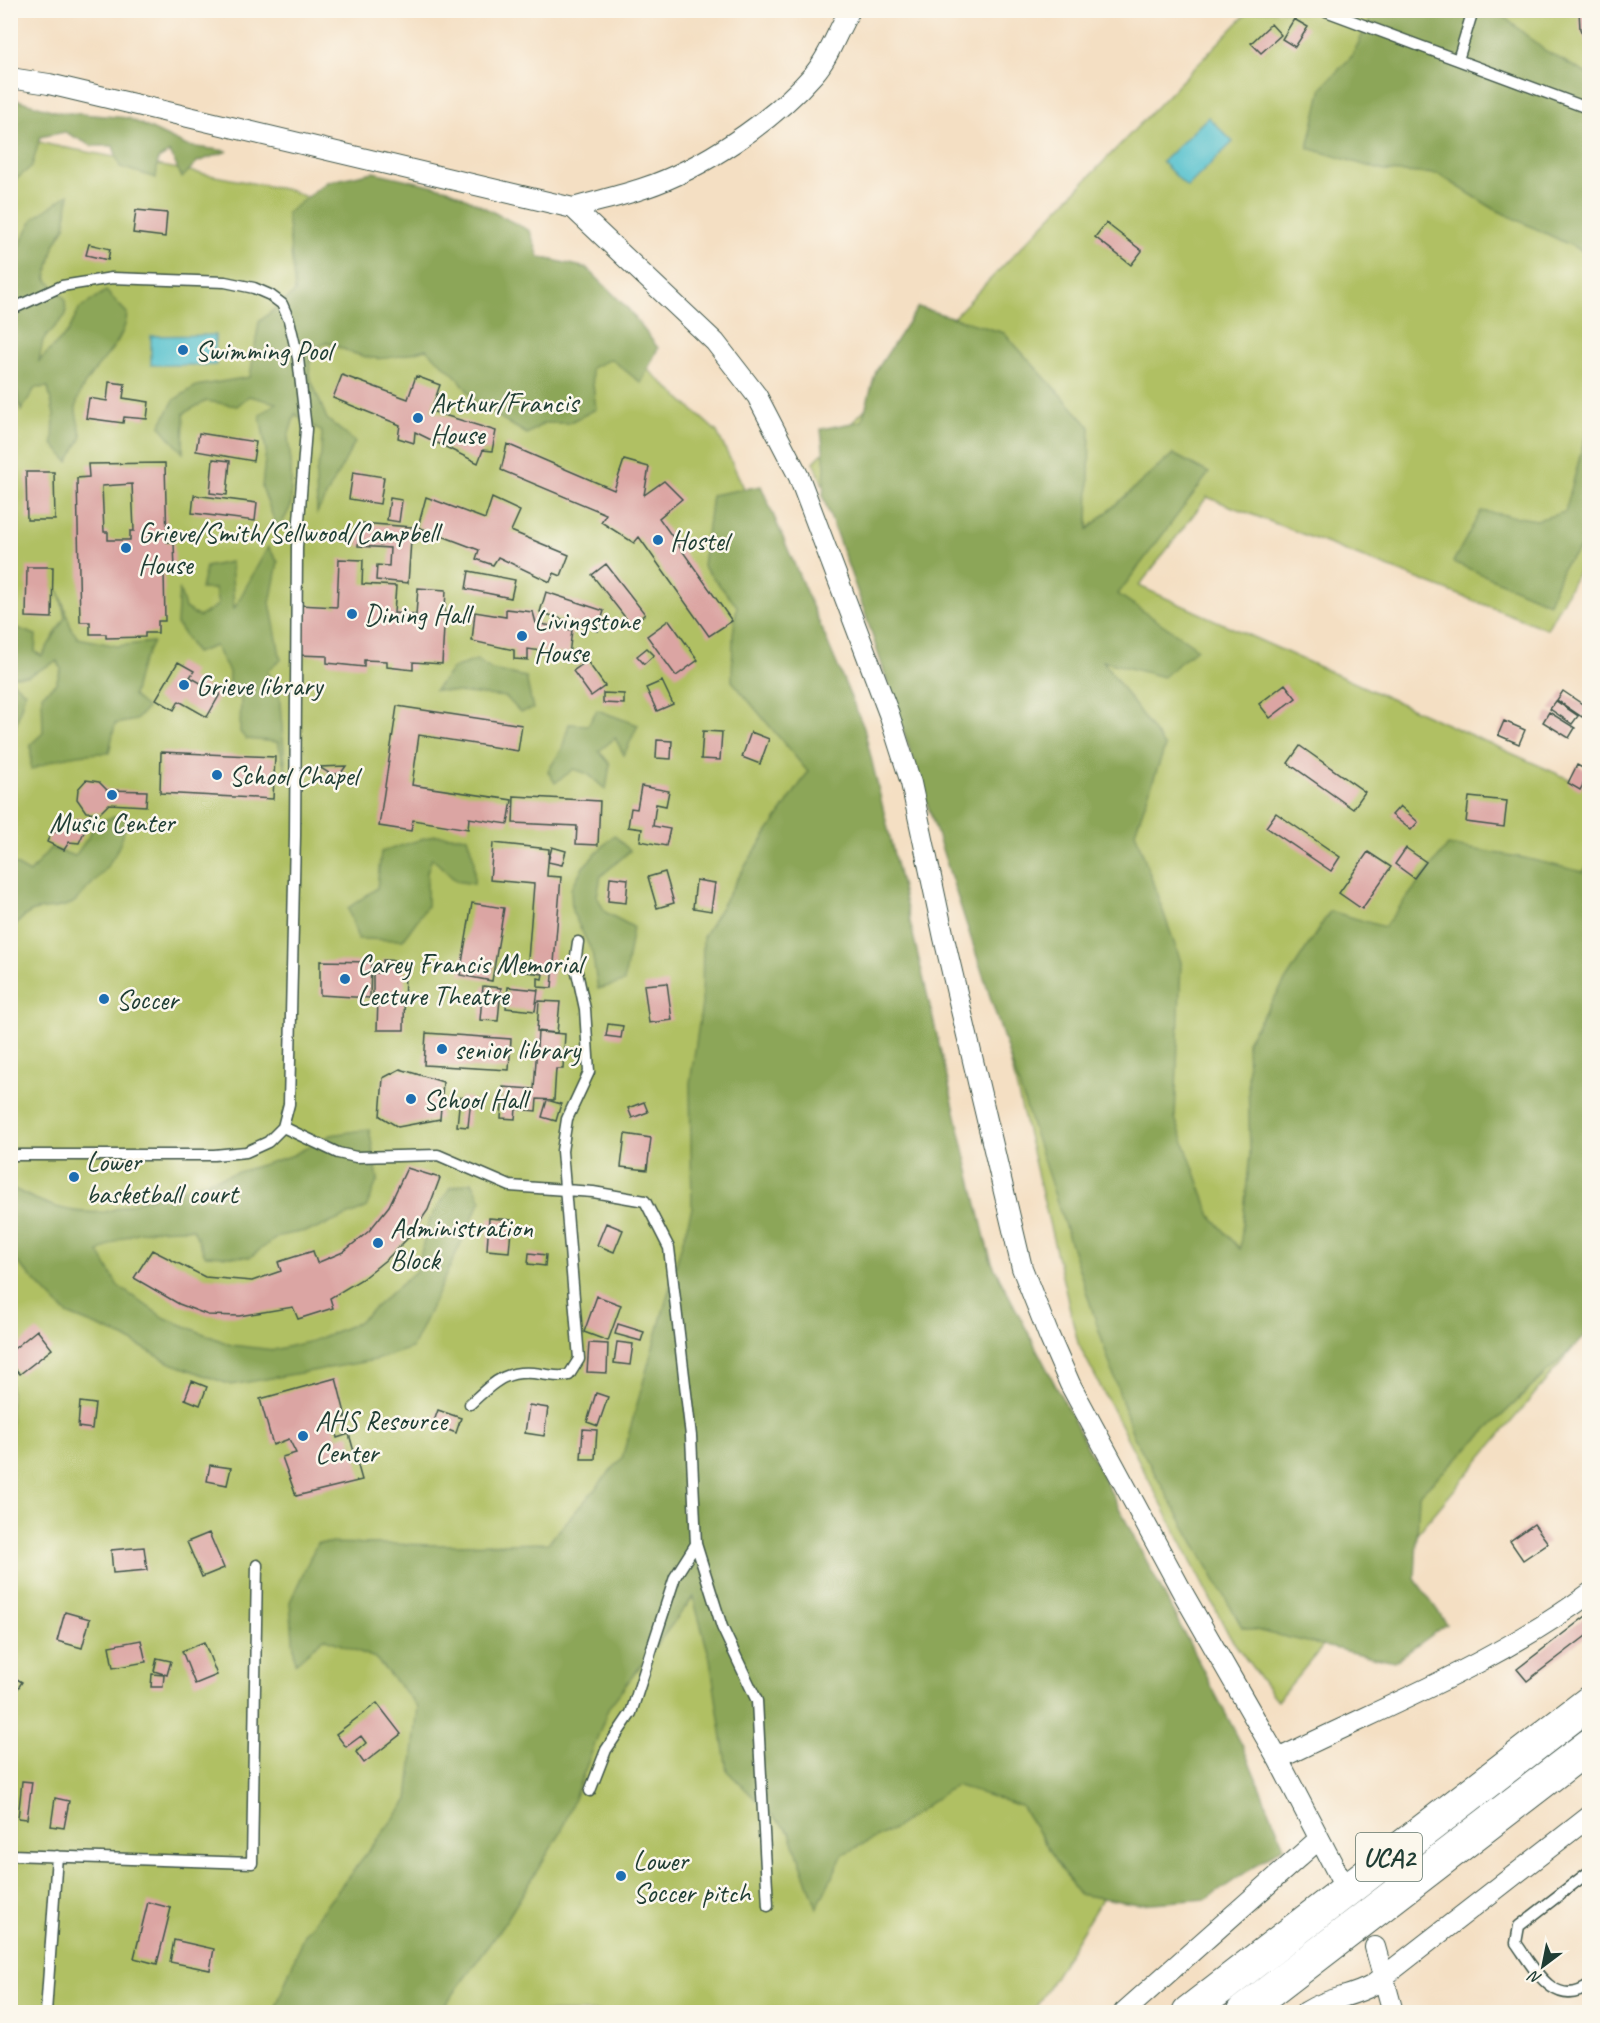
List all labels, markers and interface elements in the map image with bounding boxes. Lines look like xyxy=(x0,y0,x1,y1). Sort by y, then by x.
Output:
place label: Swimming Pool xyxy=(195,333,337,368)
marker: Swimming Pool xyxy=(176,343,190,357)
place label: Arthur/Francis House xyxy=(430,385,580,452)
marker: Arthur/Francis House xyxy=(411,411,425,425)
place label: Grieve/Smith/Sellwood/Campbell House xyxy=(138,515,444,582)
place label: Hostel xyxy=(670,523,734,558)
marker: Hostel xyxy=(651,533,665,547)
marker: Grieve/Smith/Sellwood/Campbell House xyxy=(119,541,133,555)
place label: Dining Hall xyxy=(364,597,475,632)
place label: Livingstone House xyxy=(534,603,641,670)
marker: Dining Hall xyxy=(345,607,359,621)
marker: Livingstone House xyxy=(515,629,529,643)
place label: Grieve library xyxy=(196,668,325,703)
marker: Grieve library xyxy=(177,678,191,692)
place label: School Chapel xyxy=(229,758,363,793)
marker: School Chapel xyxy=(210,768,224,782)
marker: Music Center xyxy=(105,788,119,802)
place label: Music Center xyxy=(49,805,177,840)
place label: Carey Francis Memorial Lecture Theatre xyxy=(357,946,588,1013)
marker: Carey Francis Memorial Lecture Theatre xyxy=(338,972,352,986)
place label: Soccer xyxy=(116,982,180,1017)
marker: Soccer xyxy=(97,992,111,1006)
place label: senior library xyxy=(454,1032,583,1067)
marker: senior library xyxy=(435,1042,449,1056)
place label: School Hall xyxy=(423,1082,532,1117)
marker: School Hall xyxy=(404,1092,418,1106)
place label: Lower basketball court xyxy=(86,1144,240,1211)
marker: Lower basketball court xyxy=(67,1170,81,1184)
place label: Administration Block xyxy=(390,1210,533,1277)
marker: Administration Block xyxy=(371,1236,385,1250)
place label: AHS Resource Center xyxy=(315,1403,449,1470)
marker: AHS Resource Center xyxy=(296,1429,310,1443)
road number: UCA2 xyxy=(1356,1833,1422,1881)
place label: Lower Soccer pitch xyxy=(633,1843,752,1910)
marker: Lower Soccer pitch xyxy=(614,1869,628,1883)
north arrow xyxy=(1513,1936,1573,1996)
text: N xyxy=(1523,1965,1545,1989)

